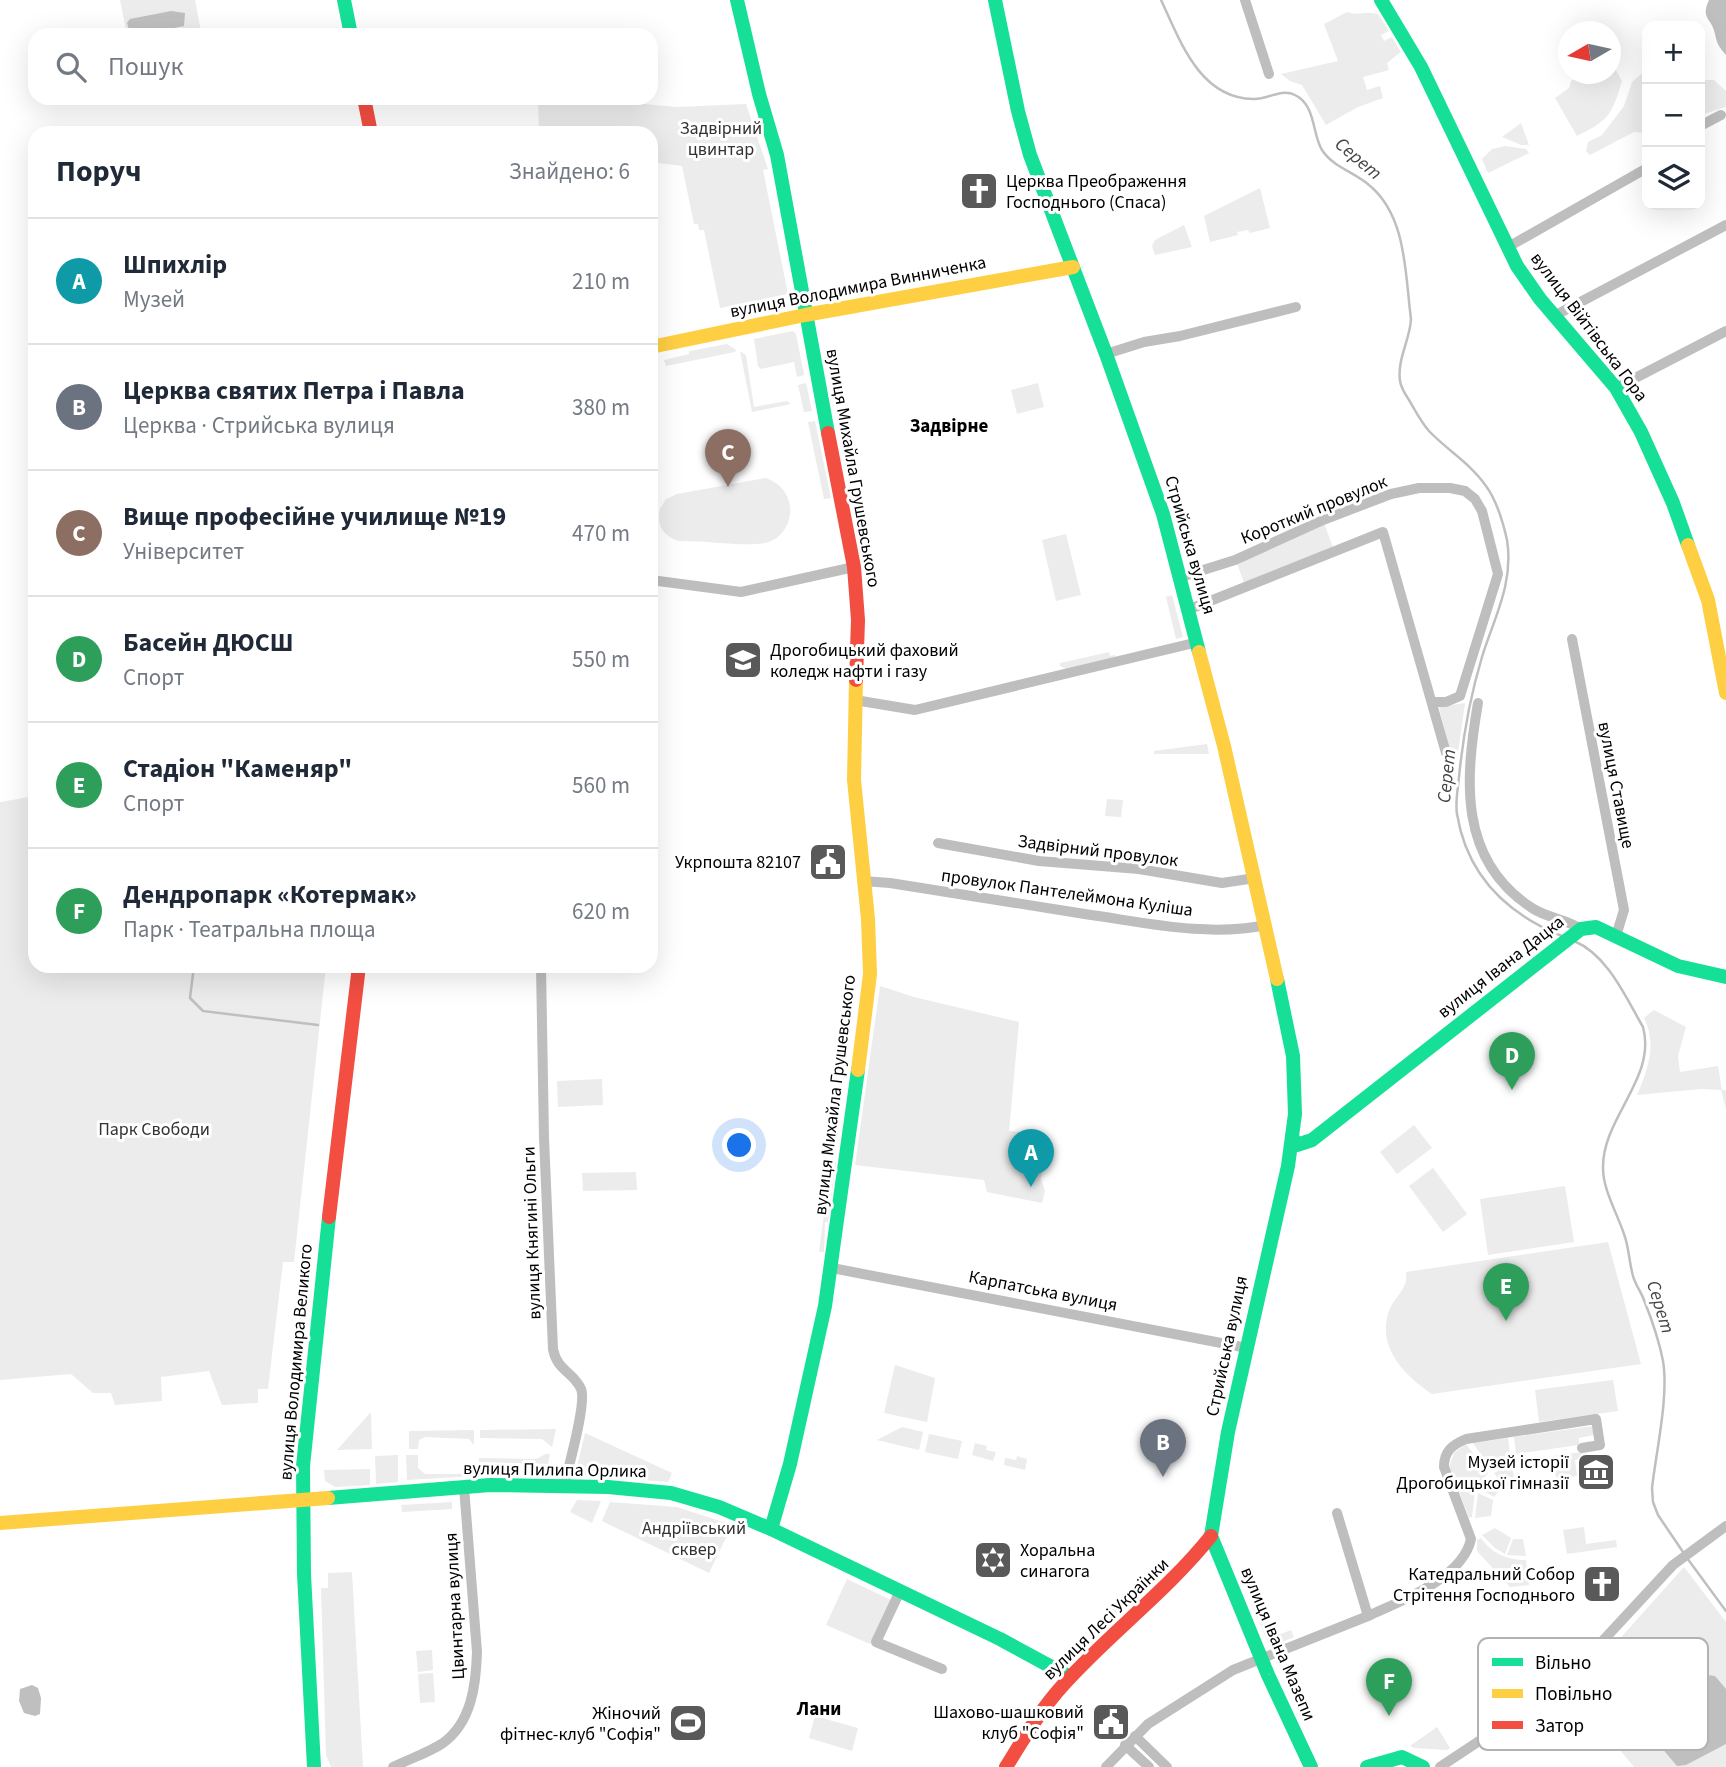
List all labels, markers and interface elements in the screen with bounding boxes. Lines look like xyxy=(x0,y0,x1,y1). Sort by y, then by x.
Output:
north arrow xyxy=(1558,21,1621,84)
map controls xyxy=(1642,21,1705,210)
button: + xyxy=(1642,21,1705,84)
search box xyxy=(28,28,658,105)
icon: search xyxy=(52,48,90,86)
text: Пошук xyxy=(108,48,183,85)
button: − xyxy=(1642,84,1705,147)
park label: Задвірний цвинтар xyxy=(680,116,762,162)
water label: Серет xyxy=(1329,131,1387,187)
button: layers xyxy=(1642,147,1705,210)
text: Поруч xyxy=(56,150,142,193)
text: Знайдено: 6 xyxy=(509,155,630,188)
place label: Церква Преображення Господнього (Спаса) xyxy=(1006,169,1187,215)
church icon: Церква Преображення Господнього (Спаса) xyxy=(958,170,1000,212)
text: Шпихлір xyxy=(123,246,227,283)
street label: вулиця Війтівська Гора xyxy=(1525,247,1653,407)
street label: вулиця Володимира Винниченка xyxy=(728,250,988,324)
text: A xyxy=(72,265,86,298)
text: 210 m xyxy=(572,265,630,298)
text: Музей xyxy=(123,283,185,316)
street label: вулиця Михайла Грушевського xyxy=(820,347,886,589)
text: Церква святих Петра і Павла xyxy=(123,372,465,409)
text: B xyxy=(72,391,86,424)
text: 380 m xyxy=(572,391,630,424)
text: Церква · Стрийська вулиця xyxy=(123,409,395,442)
district label: Задвірне xyxy=(910,413,989,440)
pin: C xyxy=(705,429,751,487)
street label: Короткий провулок xyxy=(1237,469,1391,551)
street label: Стрийська вулиця xyxy=(1158,473,1222,617)
text: Вище професійне училище №19 xyxy=(123,498,506,535)
text: C xyxy=(72,517,86,550)
text: 470 m xyxy=(572,517,630,550)
text: Університет xyxy=(123,535,244,568)
text: Басейн ДЮСШ xyxy=(123,624,294,661)
place label: Дрогобицький фаховий коледж нафти і газу xyxy=(770,638,959,684)
school or university icon: Дрогобицький фаховий коледж нафти і газу xyxy=(722,639,764,681)
text: D xyxy=(72,643,86,676)
text: 550 m xyxy=(572,643,630,676)
text: Спорт xyxy=(123,661,184,694)
street label: вулиця Ставище xyxy=(1591,719,1641,851)
water label: Серет xyxy=(1431,748,1463,804)
text: Стадіон "Каменяр" xyxy=(123,750,352,787)
text: E xyxy=(73,769,85,802)
text: 560 m xyxy=(572,769,630,802)
text: Спорт xyxy=(123,787,184,820)
street label: Задвірний провулок xyxy=(1016,829,1180,873)
public building icon: Укрпошта 82107 xyxy=(807,841,849,883)
place label: Укрпошта 82107 xyxy=(675,850,801,875)
street label: провулок Пантелеймона Куліша xyxy=(939,863,1195,923)
text: Дендропарк «Котермак» xyxy=(123,876,417,913)
text: F xyxy=(73,895,85,928)
text: 620 m xyxy=(572,895,630,928)
street label: вулиця Івана Дацка xyxy=(1433,910,1569,1024)
text: Парк · Театральна площа xyxy=(123,913,376,946)
street label: вулиця Михайла Грушевського xyxy=(808,973,862,1217)
pin: D xyxy=(1489,1032,1535,1090)
park label: Парк Свободи xyxy=(98,1117,210,1142)
your location xyxy=(722,1128,756,1162)
pin: A xyxy=(1008,1129,1054,1187)
street label: вулиця Княгині Ольги xyxy=(516,1146,548,1320)
street label: вулиця Володимира Великого xyxy=(273,1243,319,1481)
pin: E xyxy=(1483,1263,1529,1321)
street label: Карпатська вулиця xyxy=(966,1264,1120,1318)
street label: Стрийська вулиця xyxy=(1200,1273,1254,1419)
water label: Серет xyxy=(1639,1277,1681,1337)
pin: B xyxy=(1140,1419,1186,1477)
place label: Музей історії Дрогобицької гімназії xyxy=(1396,1450,1569,1496)
museum icon: Музей історії Дрогобицької гімназії xyxy=(1575,1451,1617,1493)
street label: вулиця Пилипа Орлика xyxy=(463,1456,647,1484)
park label: Андріївський сквер xyxy=(642,1516,746,1562)
street label: Цвинтарна вулиця xyxy=(439,1532,471,1680)
place label: Хоральна синагога xyxy=(1020,1538,1095,1584)
synagogue icon: Хоральна синагога xyxy=(972,1539,1014,1581)
street label: вулиця Лесі Українки xyxy=(1037,1552,1175,1686)
place label: Катедральний Собор Стрітення Господнього xyxy=(1393,1562,1575,1608)
street label: вулиця Івана Мазепи xyxy=(1234,1563,1322,1725)
church icon: Катедральний Собор Стрітення Господнього xyxy=(1581,1563,1623,1605)
legend xyxy=(1478,1638,1708,1750)
text: Вільно xyxy=(1535,1650,1591,1677)
pin: F xyxy=(1366,1658,1412,1716)
text: Повільно xyxy=(1535,1681,1612,1708)
district label: Лани xyxy=(796,1696,841,1723)
place label: Шахово-шашковий клуб "Софія" xyxy=(933,1700,1084,1746)
place label: Жіночий фітнес-клуб "Софія" xyxy=(500,1701,661,1747)
public building icon: Шахово-шашковий клуб "Софія" xyxy=(1090,1701,1132,1743)
sports icon: Жіночий фітнес-клуб "Софія" xyxy=(667,1702,709,1744)
text: Затор xyxy=(1535,1713,1584,1740)

